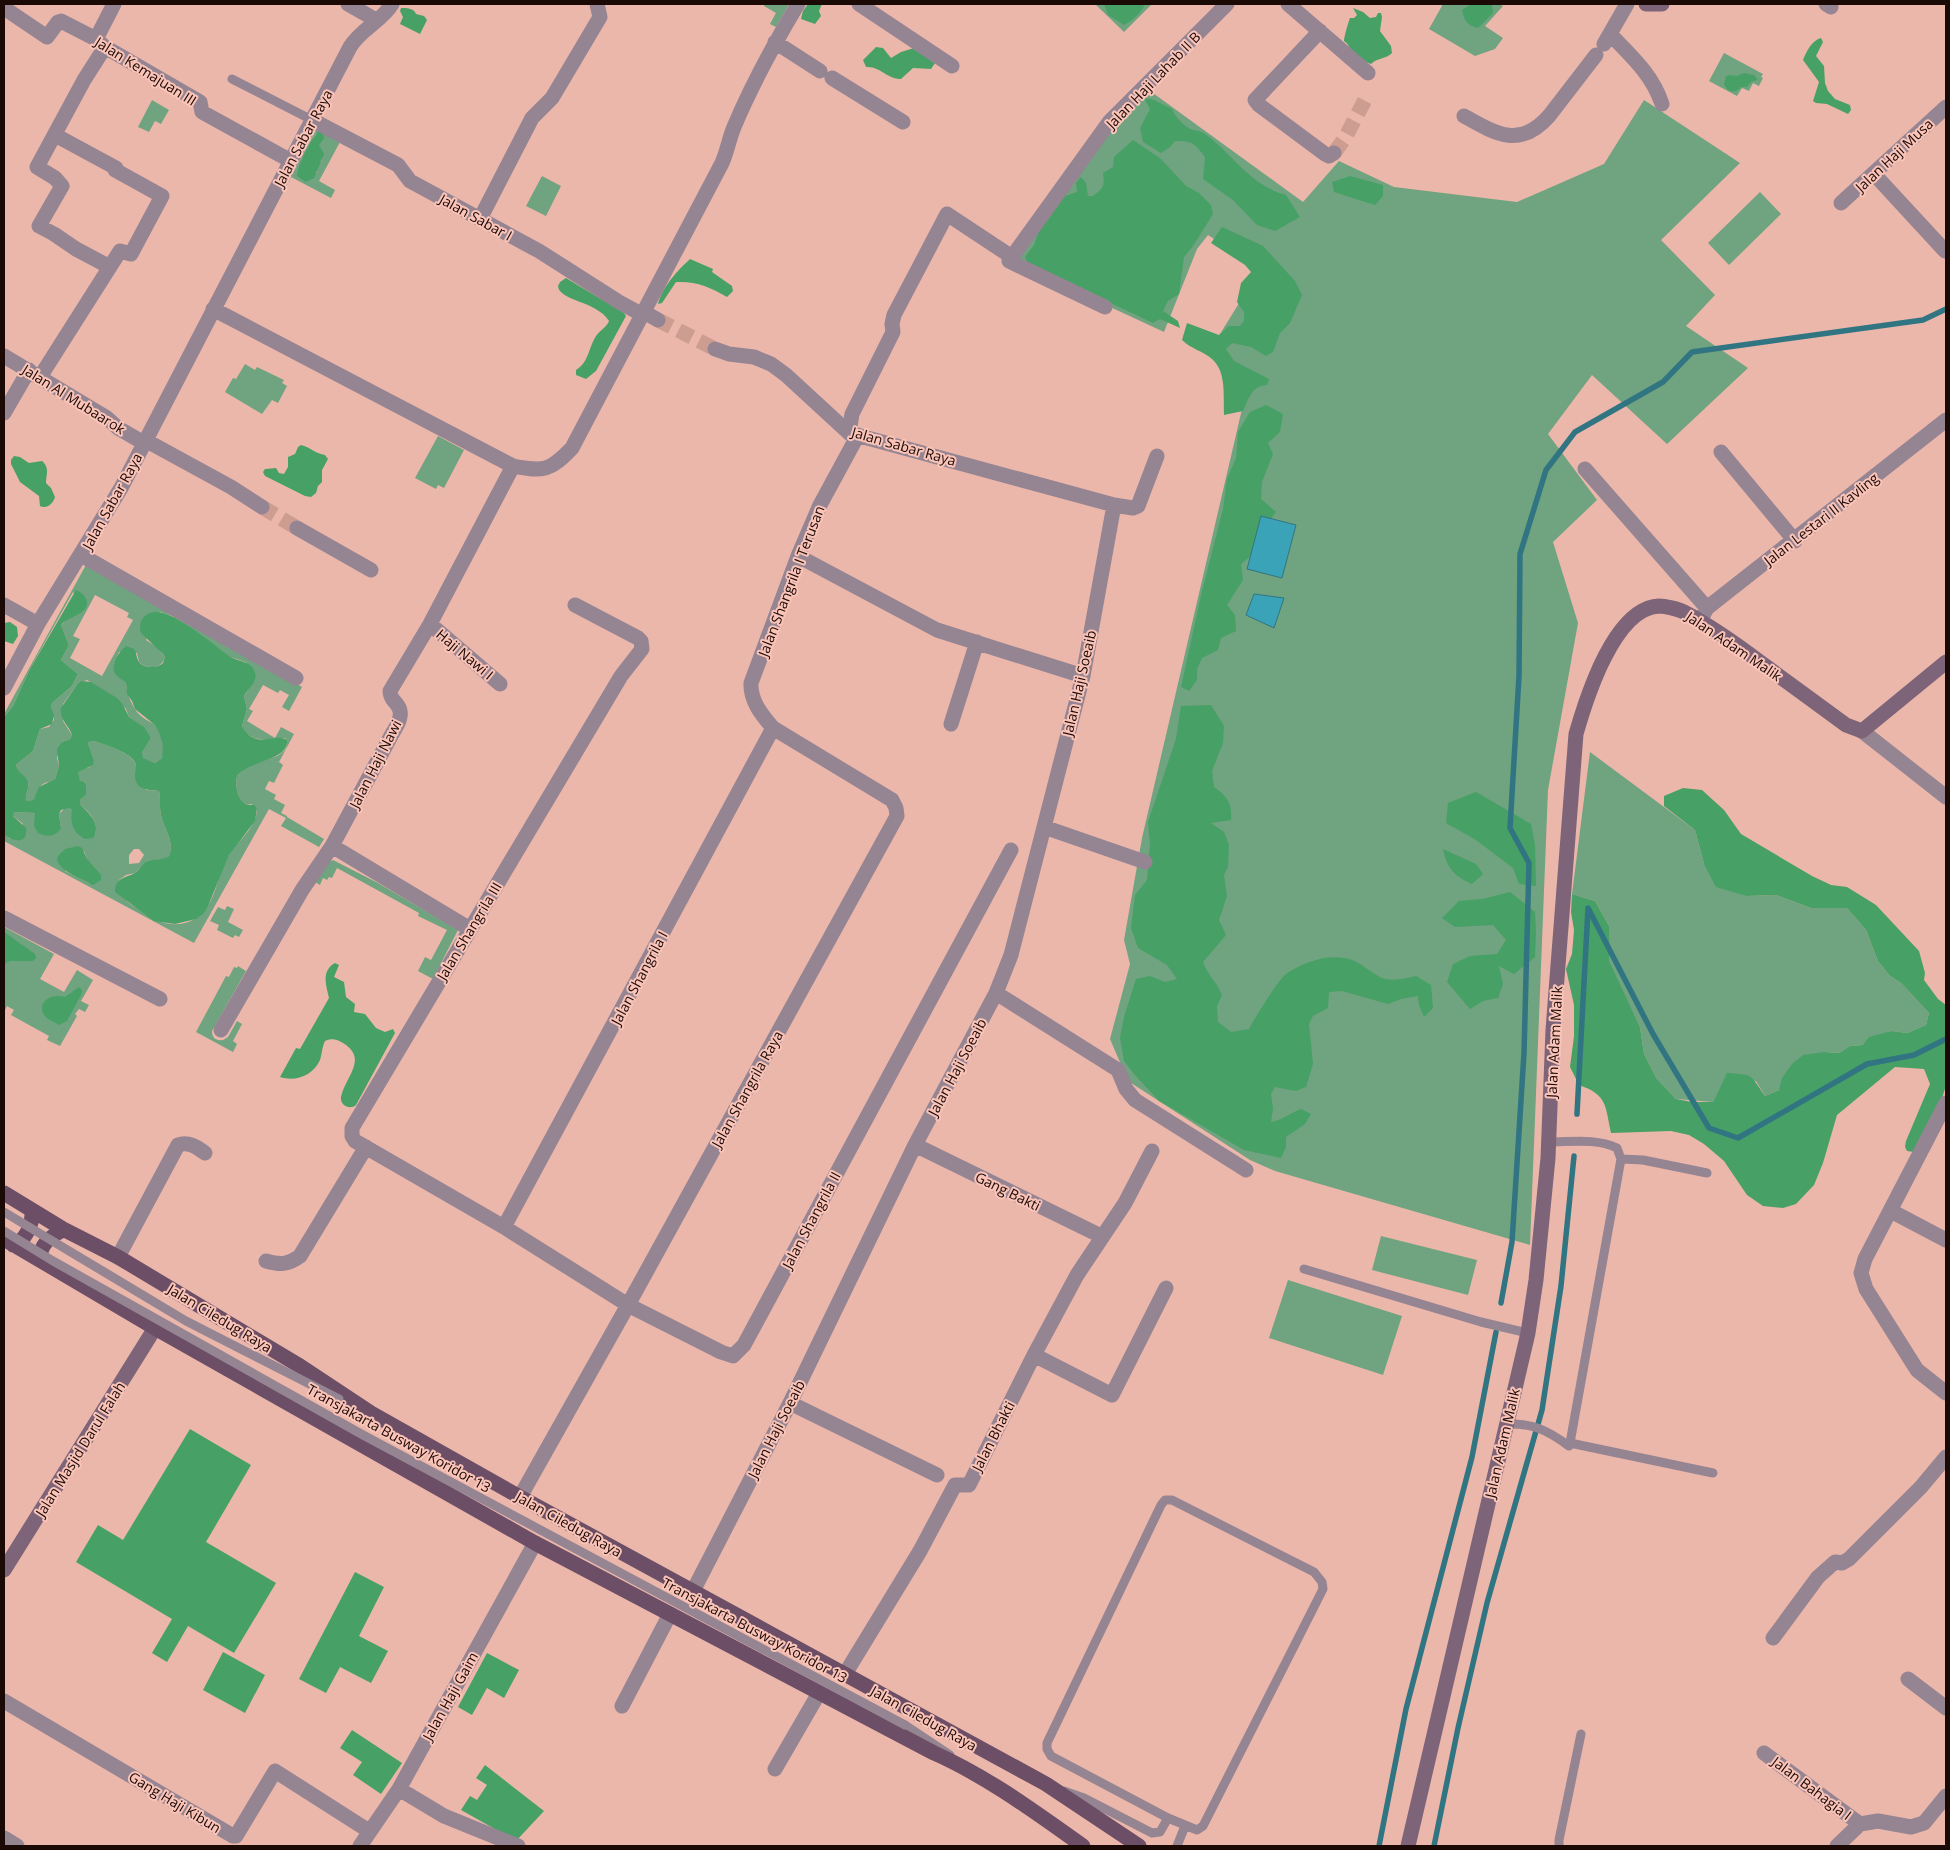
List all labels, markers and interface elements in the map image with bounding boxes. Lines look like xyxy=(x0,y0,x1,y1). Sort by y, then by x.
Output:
street label: Jalan Haji Lahab II B xyxy=(1100,27,1204,134)
street label: Jalan Kemajuan III xyxy=(90,31,200,110)
street label: Jalan Sabar Raya xyxy=(268,86,337,192)
street label: Jalan Haji Musa xyxy=(1850,114,1937,197)
street label: Jalan Sabar I xyxy=(435,188,516,245)
street label: Jalan Al Mubaarok xyxy=(17,359,130,439)
street label: Jalan Sabar Raya xyxy=(848,422,958,470)
street label: Jalan Sabar Raya xyxy=(77,449,146,554)
street label: Jalan Lestari II Kavling xyxy=(1758,468,1883,571)
street label: Jalan Shangrila I Terusan xyxy=(753,503,829,661)
street label: Jalan Adam Malik xyxy=(1681,606,1786,685)
street label: Haji Nawi I xyxy=(432,625,498,683)
street label: Jalan Haji Soeaib xyxy=(1057,628,1100,740)
street label: Jalan Haji Nawi xyxy=(344,717,405,813)
street label: Jalan Shangrila III xyxy=(431,878,506,985)
street label: Jalan Shangrila I xyxy=(605,928,672,1030)
street label: Jalan Adam Malik xyxy=(1541,985,1566,1100)
street label: Jalan Haji Soeaib xyxy=(922,1015,991,1121)
street label: Jalan Shangrila Raya xyxy=(706,1027,787,1153)
street label: Gang Bakti xyxy=(972,1167,1044,1215)
street label: Jalan Shangrila II xyxy=(776,1168,845,1274)
street label: Jalan Ciledug Raya xyxy=(163,1278,276,1357)
street label: Jalan Haji Soeaib xyxy=(742,1377,809,1483)
street label: Jalan Masjid Darul Falah xyxy=(30,1378,129,1522)
street label: Transjakarta Busway Koridor 13 xyxy=(304,1379,494,1497)
street label: Jalan Adam Malik xyxy=(1480,1386,1524,1501)
street label: Jalan Bhakti xyxy=(966,1398,1019,1476)
street label: Jalan Ciledug Raya xyxy=(511,1486,625,1561)
street label: Transjakarta Busway Koridor 13 xyxy=(659,1573,851,1687)
street label: Jalan Haji Gaim xyxy=(417,1648,482,1745)
street label: Jalan Ciledug Raya xyxy=(866,1680,980,1755)
street label: Jalan Bahagia I xyxy=(1767,1751,1856,1824)
street label: Gang Haji Kibun xyxy=(125,1767,225,1837)

